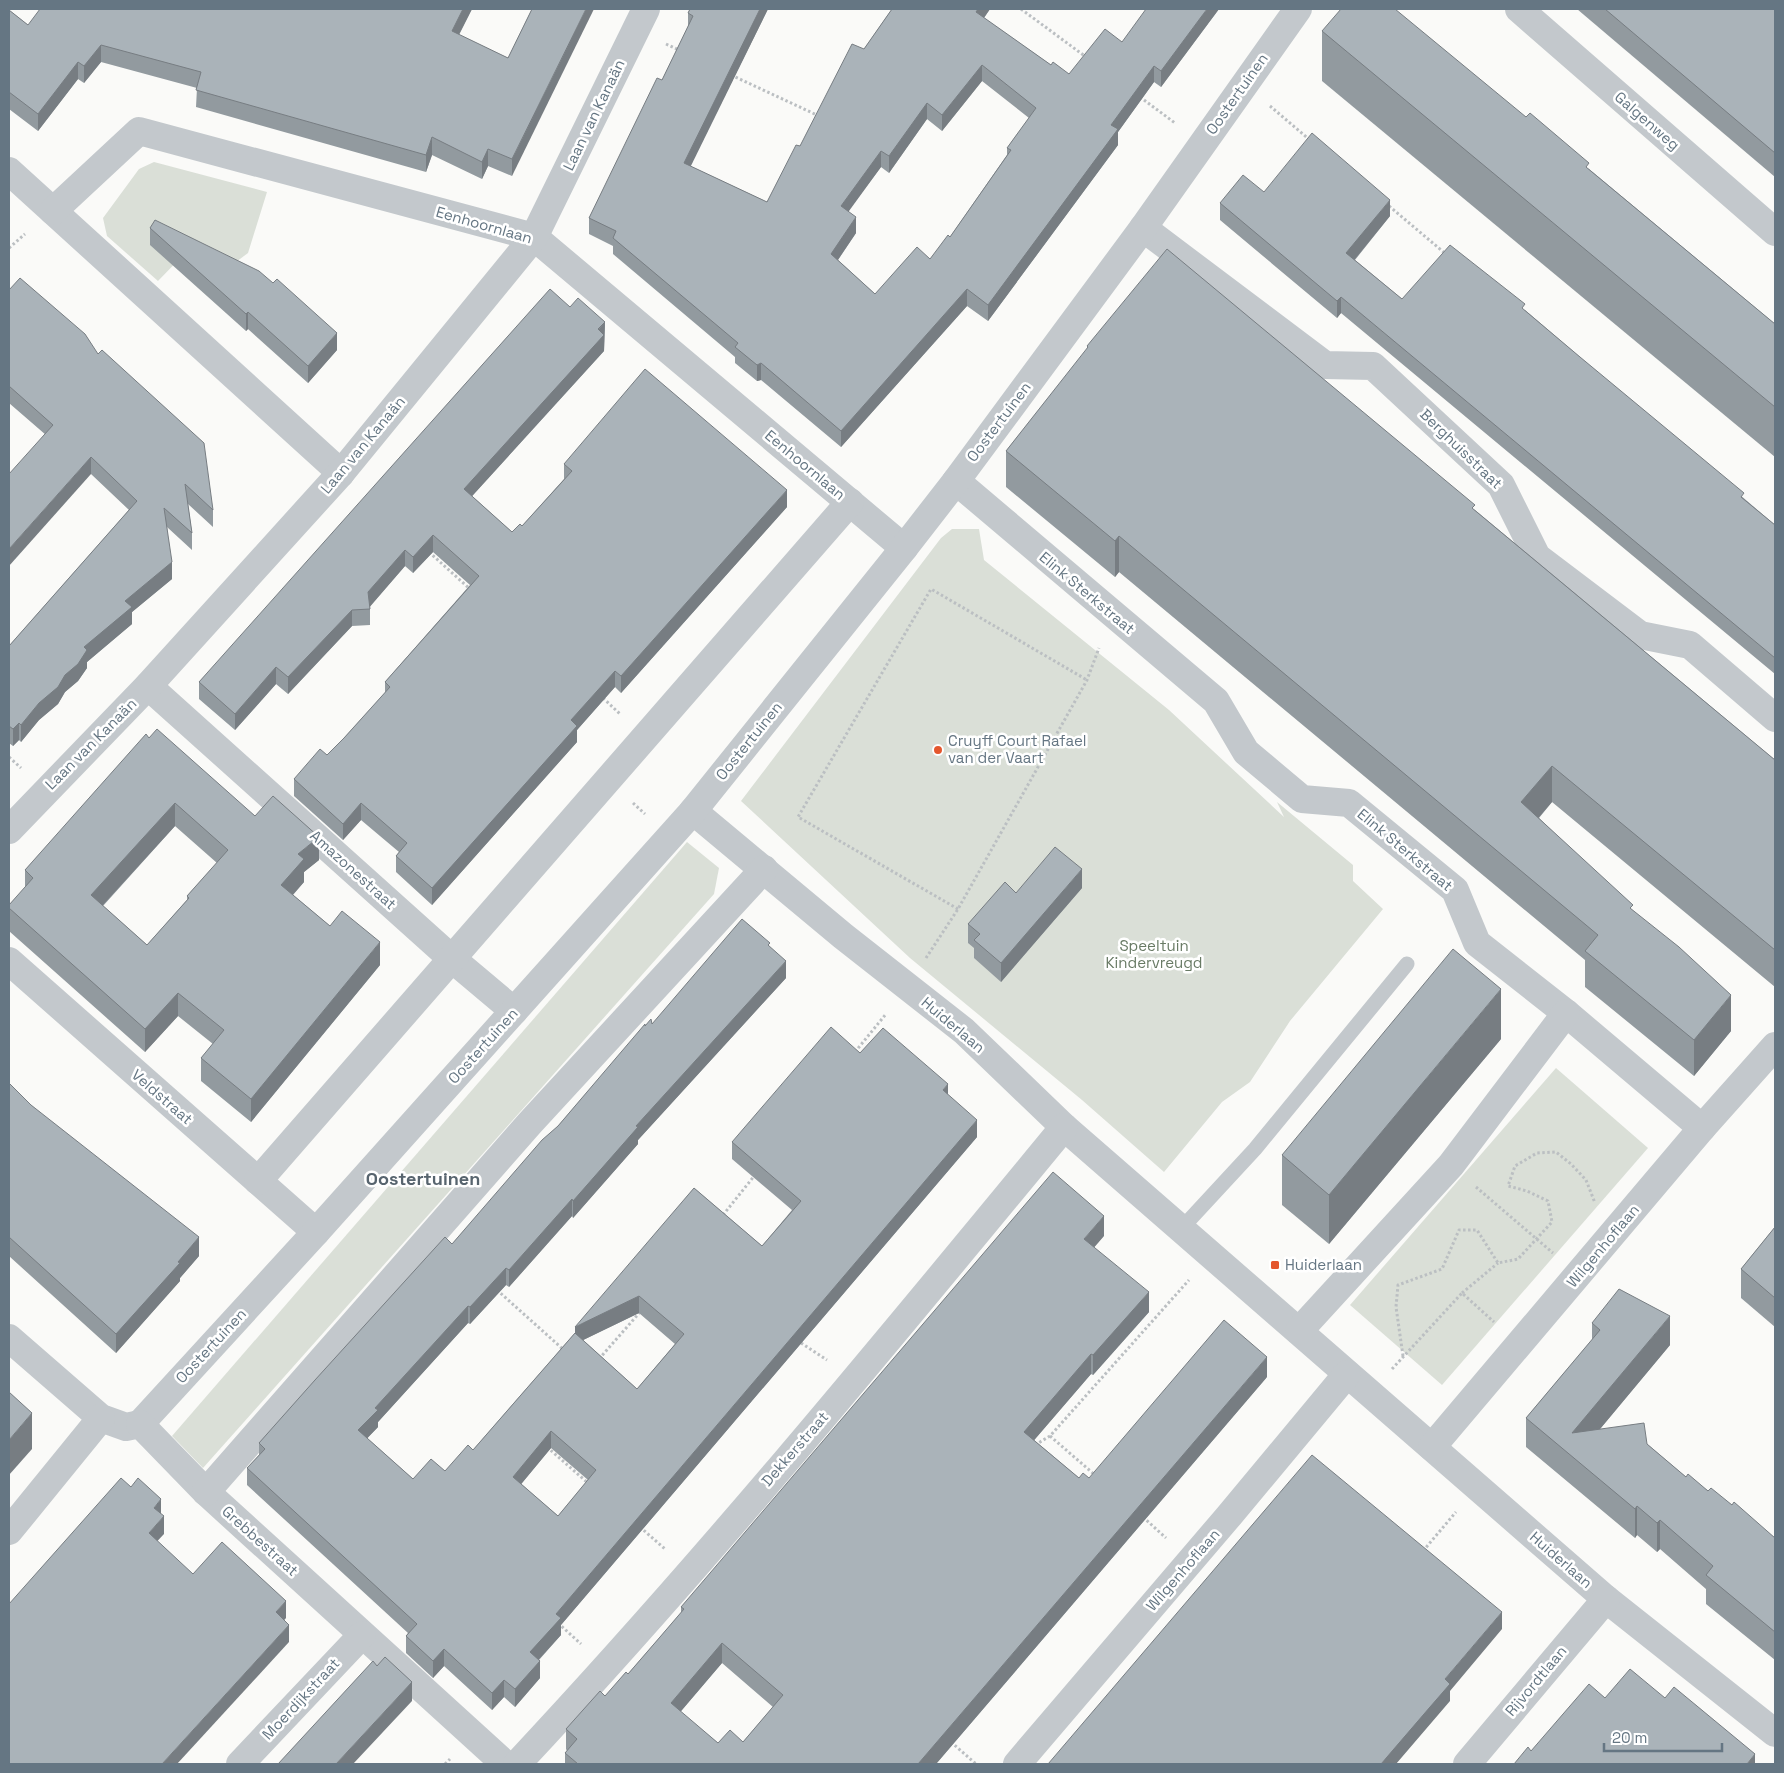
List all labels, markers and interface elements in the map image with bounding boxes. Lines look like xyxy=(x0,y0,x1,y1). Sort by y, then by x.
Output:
street label: Oostertuinen xyxy=(1201,49,1272,138)
street label: Laan van Kanaän xyxy=(558,56,629,174)
street label: Galgenweg xyxy=(1611,87,1684,154)
street label: Eenhoornlaan xyxy=(434,202,534,247)
street label: Oostertuinen xyxy=(962,378,1035,465)
street label: Laan van Kanaän xyxy=(316,392,409,497)
street label: Berghuisstraat xyxy=(1416,405,1507,493)
street label: Eenhoornlaan xyxy=(761,425,849,504)
street label: Elink Sterkstraat xyxy=(1036,547,1139,638)
street label: Laan van Kanaän xyxy=(41,694,140,793)
street label: Oostertuinen xyxy=(711,698,786,784)
place label: Cruyff Court Rafael van der Vaart xyxy=(948,731,1087,767)
marker: Cruyff Court Rafael van der Vaart xyxy=(932,744,944,756)
street label: Elink Sterkstraat xyxy=(1354,804,1457,895)
street label: Amazonestraat xyxy=(306,826,400,913)
park label: Speeltuin Kindervreugd xyxy=(1105,936,1203,972)
street label: Huiderlaan xyxy=(918,993,989,1057)
street label: Oostertuinen xyxy=(444,1004,522,1087)
street label: Veldstraat xyxy=(128,1065,197,1128)
district label: Oostertuinen xyxy=(366,1167,480,1190)
street label: Wilgenhoflaan xyxy=(1562,1200,1643,1291)
place label: Huiderlaan xyxy=(1285,1255,1362,1274)
marker: Huiderlaan xyxy=(1269,1259,1281,1271)
street label: Oostertuinen xyxy=(171,1304,250,1387)
street label: Dekkerstraat xyxy=(757,1407,832,1490)
street label: Grebbestraat xyxy=(218,1501,302,1580)
street label: Wilgenhoflaan xyxy=(1142,1525,1223,1615)
street label: Huiderlaan xyxy=(1526,1527,1597,1592)
street label: Rijvordtlaan xyxy=(1501,1642,1571,1720)
street label: Moerdijkstraat xyxy=(258,1654,344,1744)
scale bar xyxy=(1604,1720,1722,1752)
text: 20 m xyxy=(1612,1728,1647,1747)

